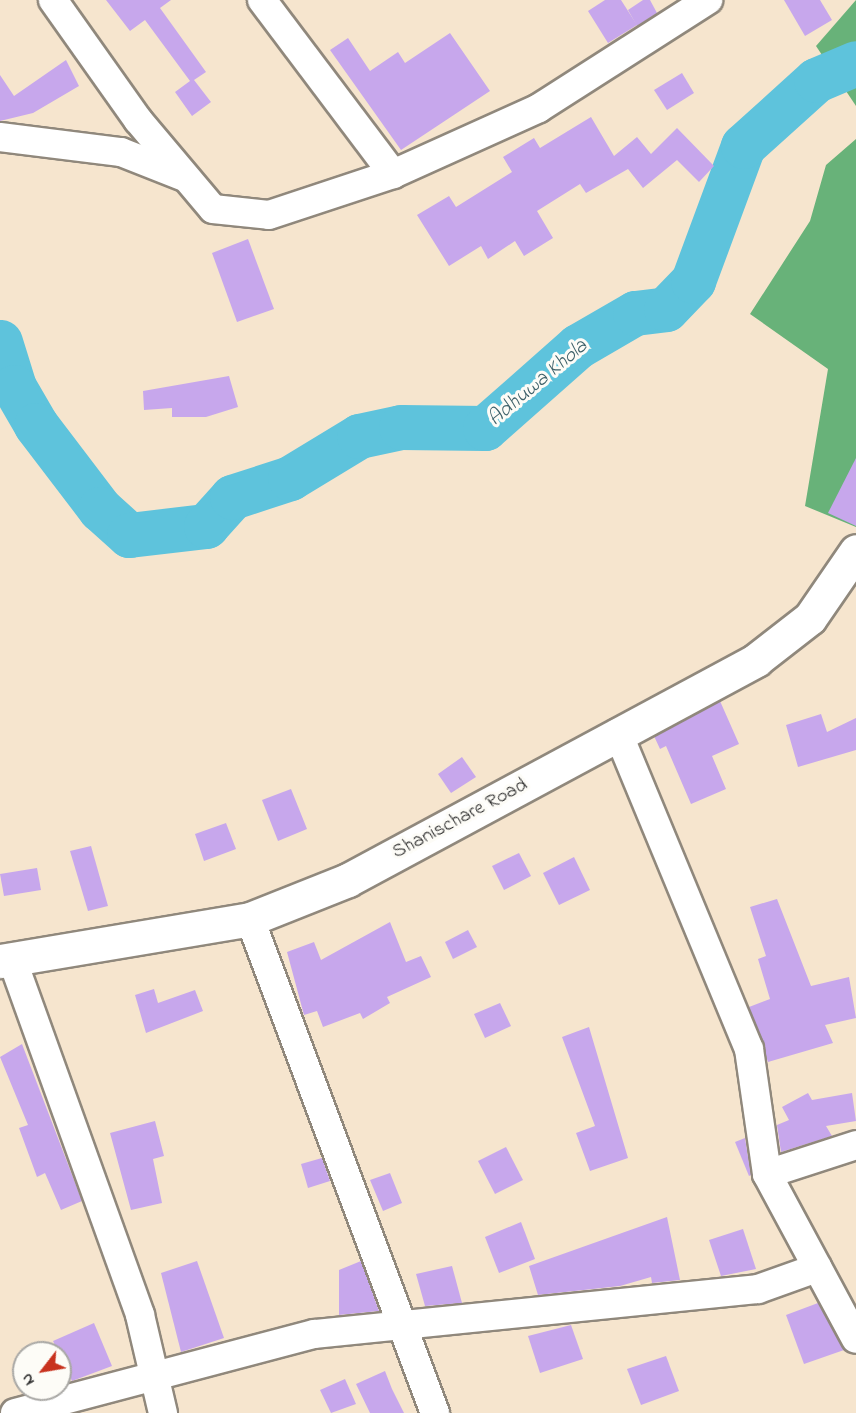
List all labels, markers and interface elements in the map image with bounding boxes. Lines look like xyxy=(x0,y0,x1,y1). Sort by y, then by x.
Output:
water label: Adhuwa Khola xyxy=(483,334,593,432)
street label: Shanischare Road xyxy=(388,773,532,865)
north arrow xyxy=(12,1341,72,1401)
text: N xyxy=(15,1368,41,1390)

